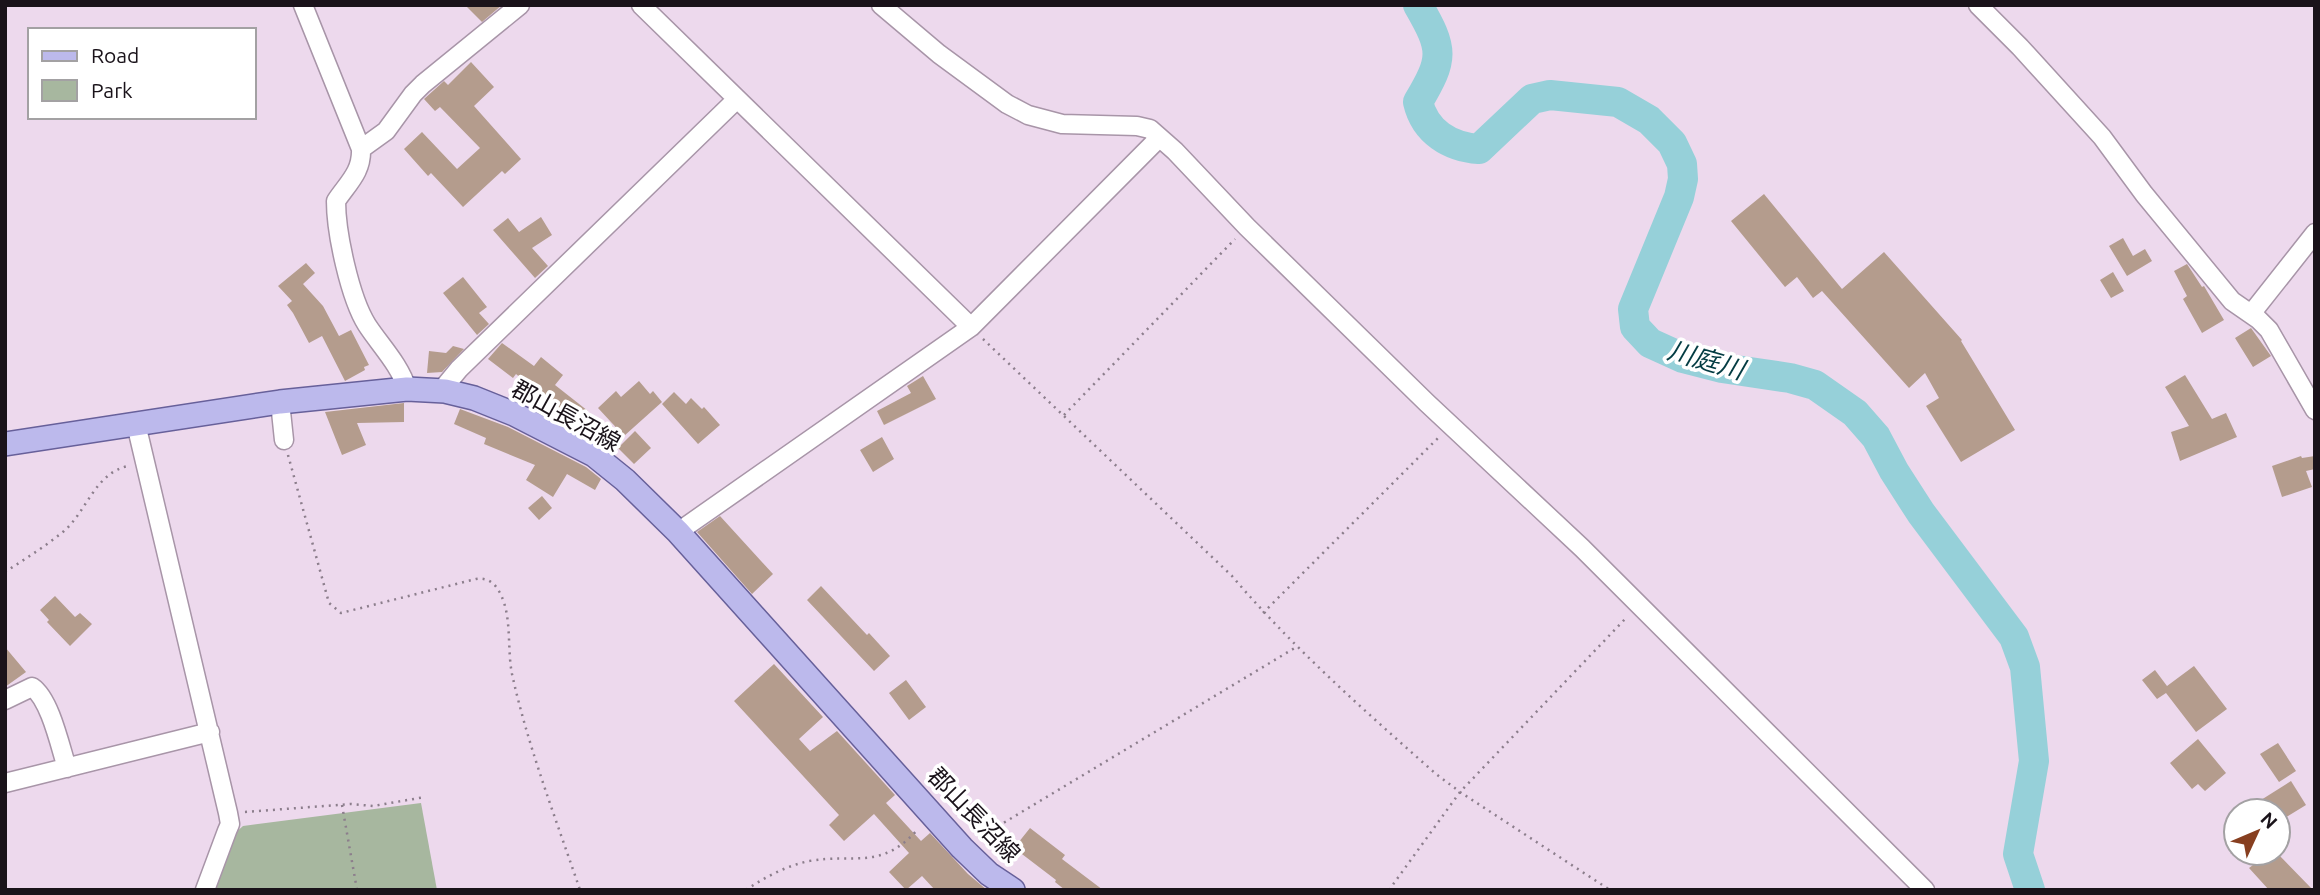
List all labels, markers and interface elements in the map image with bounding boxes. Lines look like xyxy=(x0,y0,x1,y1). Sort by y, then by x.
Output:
legend xyxy=(28,28,256,119)
text: Road xyxy=(91,43,139,67)
text: Park xyxy=(91,78,133,102)
water label: 川庭川 xyxy=(1665,335,1751,385)
street label: 郡山長沼線 xyxy=(507,375,625,456)
street label: 郡山長沼線 xyxy=(923,762,1026,867)
north arrow xyxy=(2222,797,2292,867)
text: N xyxy=(2256,807,2282,833)

